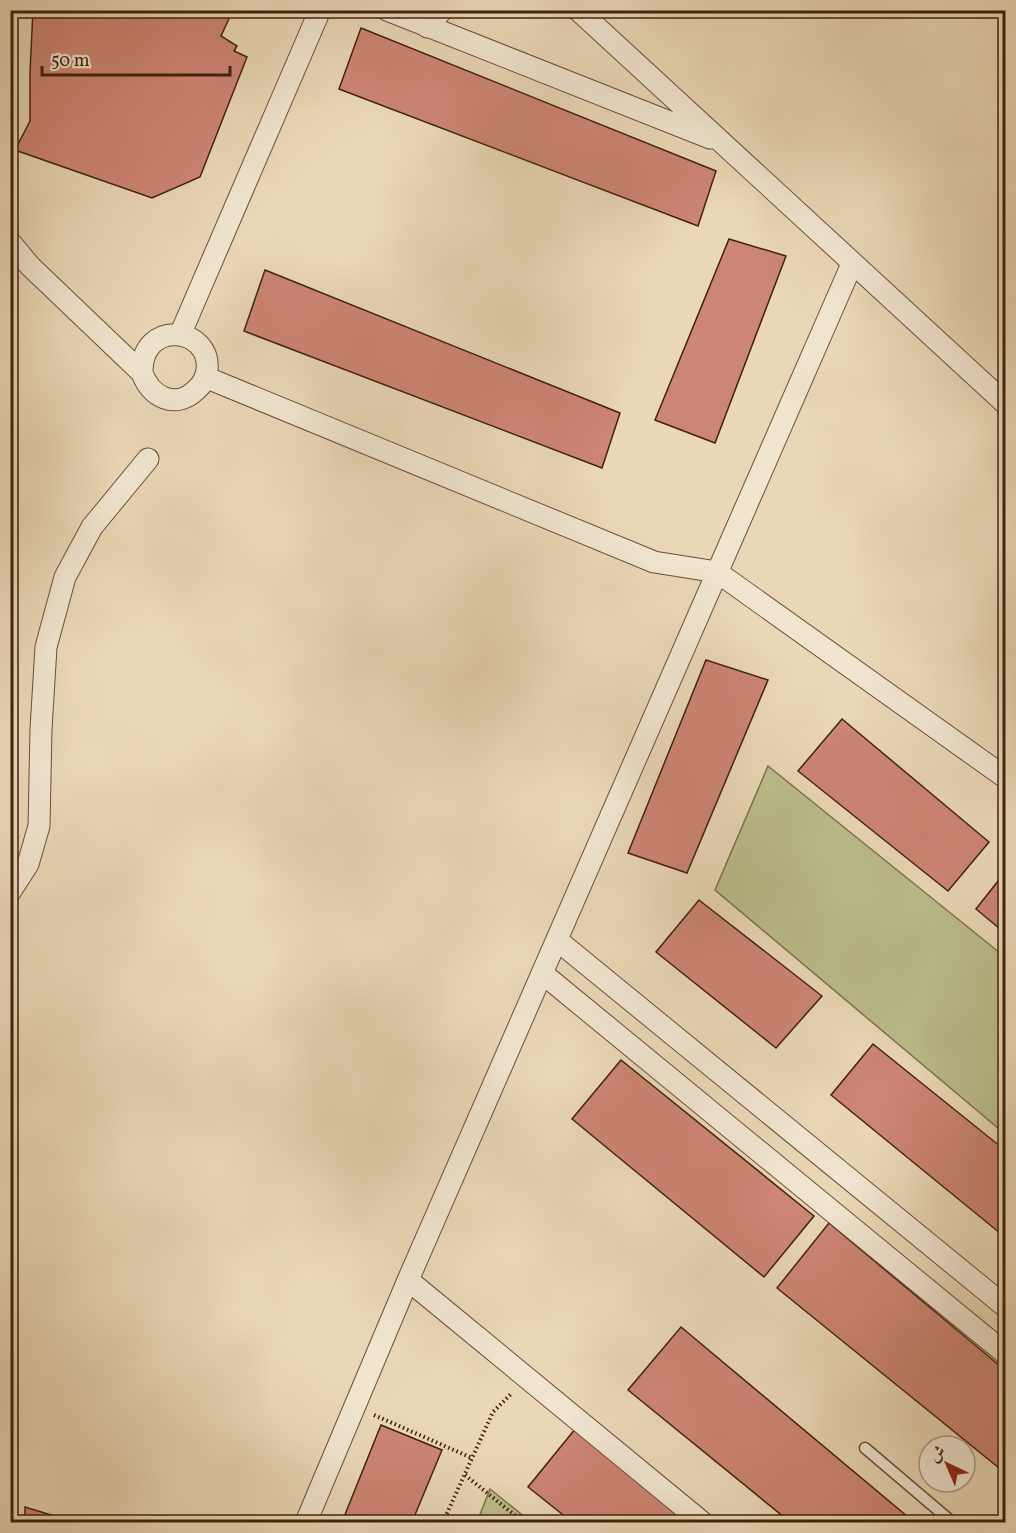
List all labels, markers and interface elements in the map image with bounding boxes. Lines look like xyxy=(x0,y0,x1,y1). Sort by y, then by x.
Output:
scale bar xyxy=(42,39,230,77)
text: 50 m xyxy=(51,49,90,74)
north arrow xyxy=(917,1434,977,1494)
text: ش xyxy=(925,1441,951,1468)

